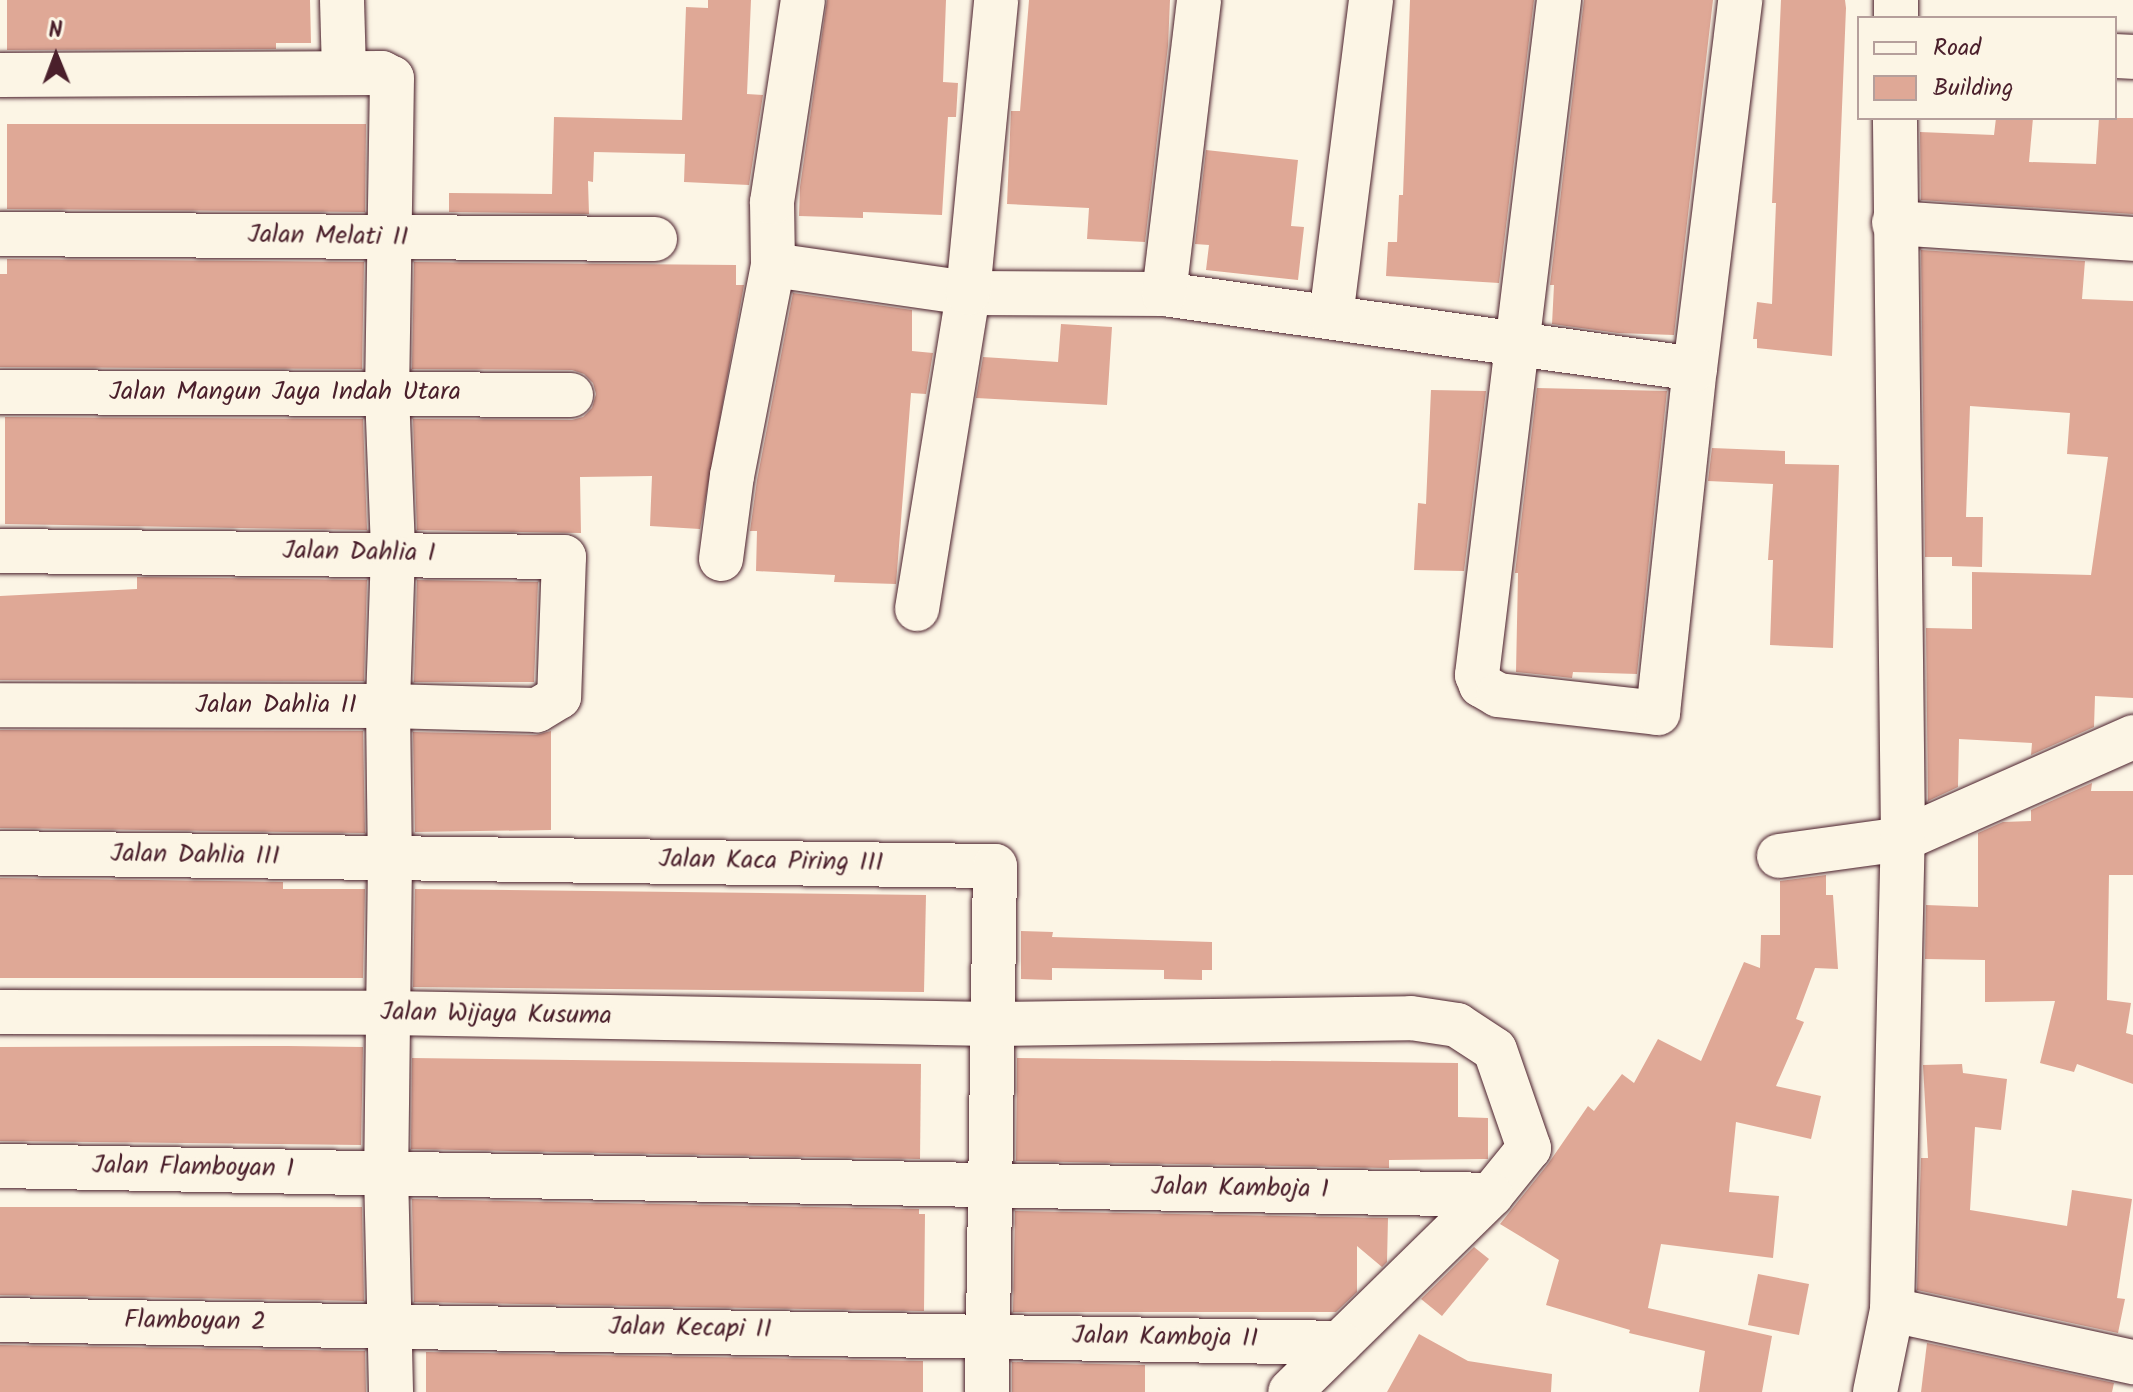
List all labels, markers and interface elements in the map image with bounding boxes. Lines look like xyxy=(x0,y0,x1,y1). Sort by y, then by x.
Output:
text: N xyxy=(48,14,63,49)
north arrow xyxy=(16,16,96,96)
legend xyxy=(1857,16,2117,120)
text: Road xyxy=(1933,29,1981,68)
text: Building xyxy=(1933,69,2013,108)
street label: Jalan Melati II xyxy=(247,220,409,254)
street label: Jalan Mangun Jaya Indah Utara xyxy=(109,377,461,409)
street label: Jalan Dahlia I xyxy=(282,536,436,570)
street label: Jalan Dahlia II xyxy=(195,690,357,722)
street label: Jalan Dahlia III xyxy=(110,839,280,873)
street label: Jalan Kaca Piring III xyxy=(658,844,884,880)
street label: Jalan Wijaya Kusuma xyxy=(380,997,612,1033)
street label: Jalan Flamboyan 1 xyxy=(92,1151,294,1185)
street label: Jalan Kamboja 1 xyxy=(1151,1172,1329,1206)
street label: Flamboyan 2 xyxy=(124,1305,266,1339)
street label: Jalan Kecapi II xyxy=(608,1312,772,1346)
street label: Jalan Kamboja II xyxy=(1072,1321,1258,1355)

